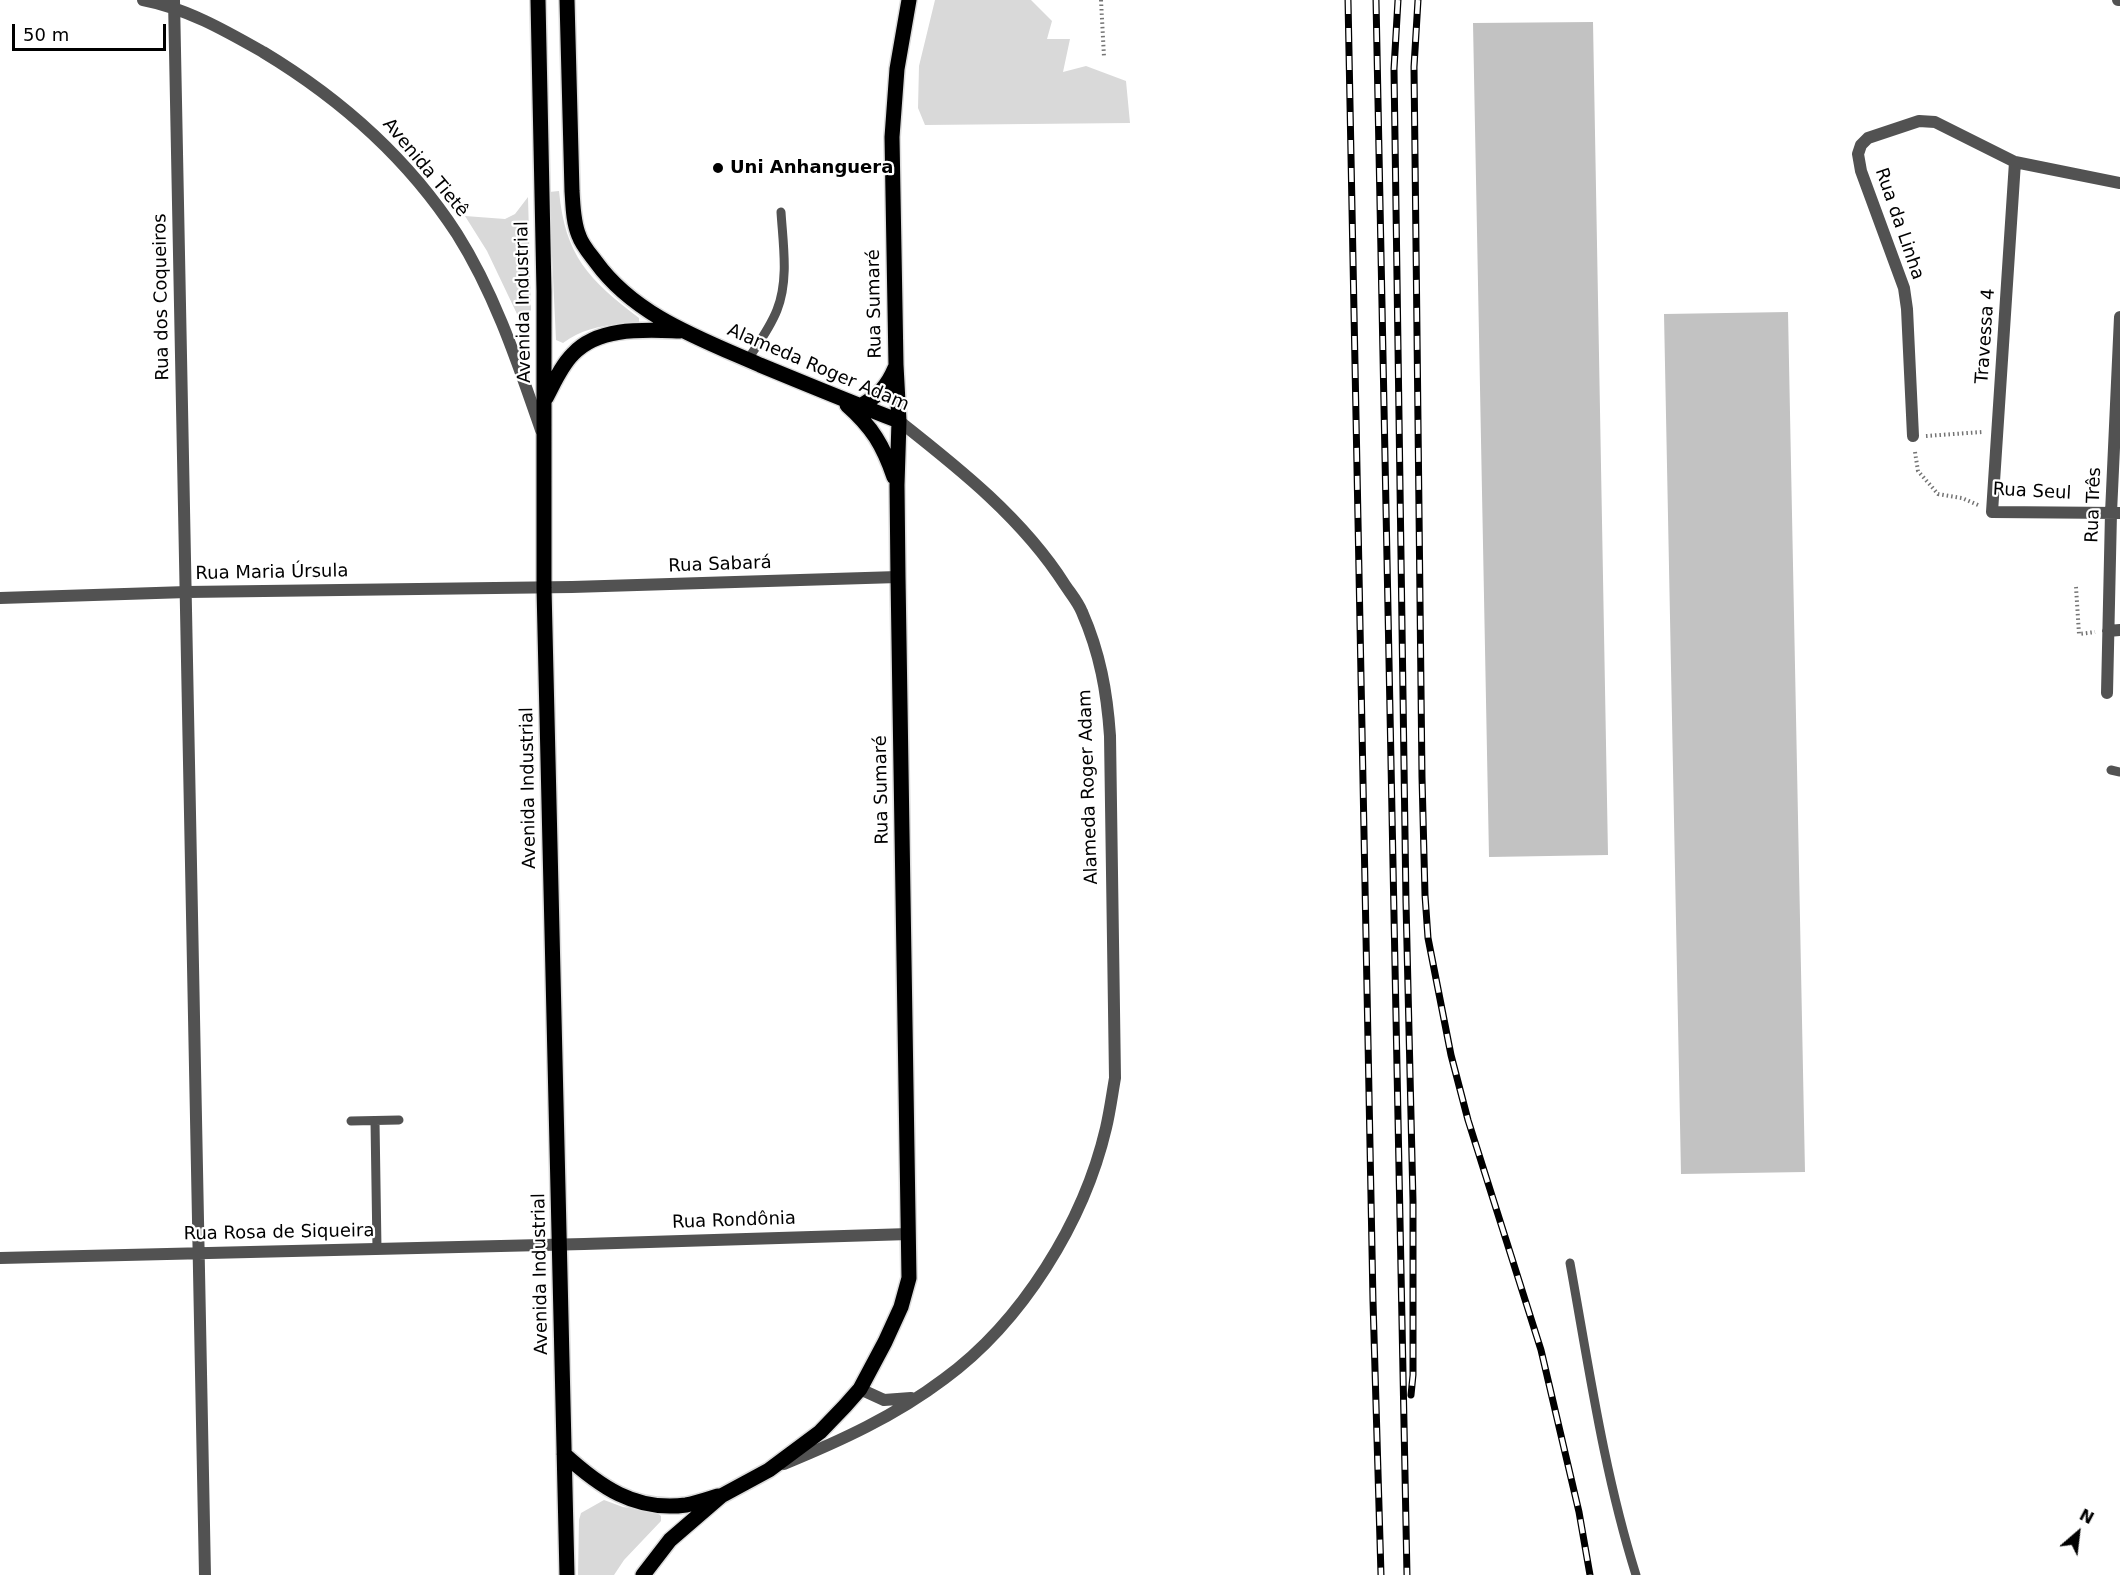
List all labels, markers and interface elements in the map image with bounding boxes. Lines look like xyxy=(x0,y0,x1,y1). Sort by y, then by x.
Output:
scale bar xyxy=(15,12,170,50)
text: 50 m xyxy=(23,24,69,45)
street label: Avenida Tietê xyxy=(377,114,473,222)
place label: Uni Anhanguera xyxy=(730,157,893,179)
marker: Uni Anhanguera xyxy=(711,161,725,175)
street label: Rua da Linha xyxy=(1870,165,1928,283)
street label: Rua dos Coqueiros xyxy=(150,213,174,381)
street label: Avenida Industrial xyxy=(512,221,536,383)
street label: Rua Sumaré xyxy=(863,249,887,359)
street label: Travessa 4 xyxy=(1972,288,2000,384)
street label: Alameda Roger Adam xyxy=(724,320,912,416)
street label: Rua Três xyxy=(2082,467,2106,543)
street label: Rua Seul xyxy=(1992,479,2072,505)
street label: Rua Sabará xyxy=(668,552,772,578)
street label: Rua Maria Úrsula xyxy=(195,561,349,585)
street label: Alameda Roger Adam xyxy=(1075,689,1103,885)
street label: Avenida Industrial xyxy=(517,707,541,869)
street label: Rua Sumaré xyxy=(870,735,894,845)
street label: Avenida Industrial xyxy=(529,1193,553,1355)
street label: Rua Rondônia xyxy=(672,1208,796,1234)
street label: Rua Rosa de Siqueira xyxy=(183,1221,375,1245)
north arrow xyxy=(2048,1503,2108,1563)
text: N xyxy=(2076,1505,2097,1528)

